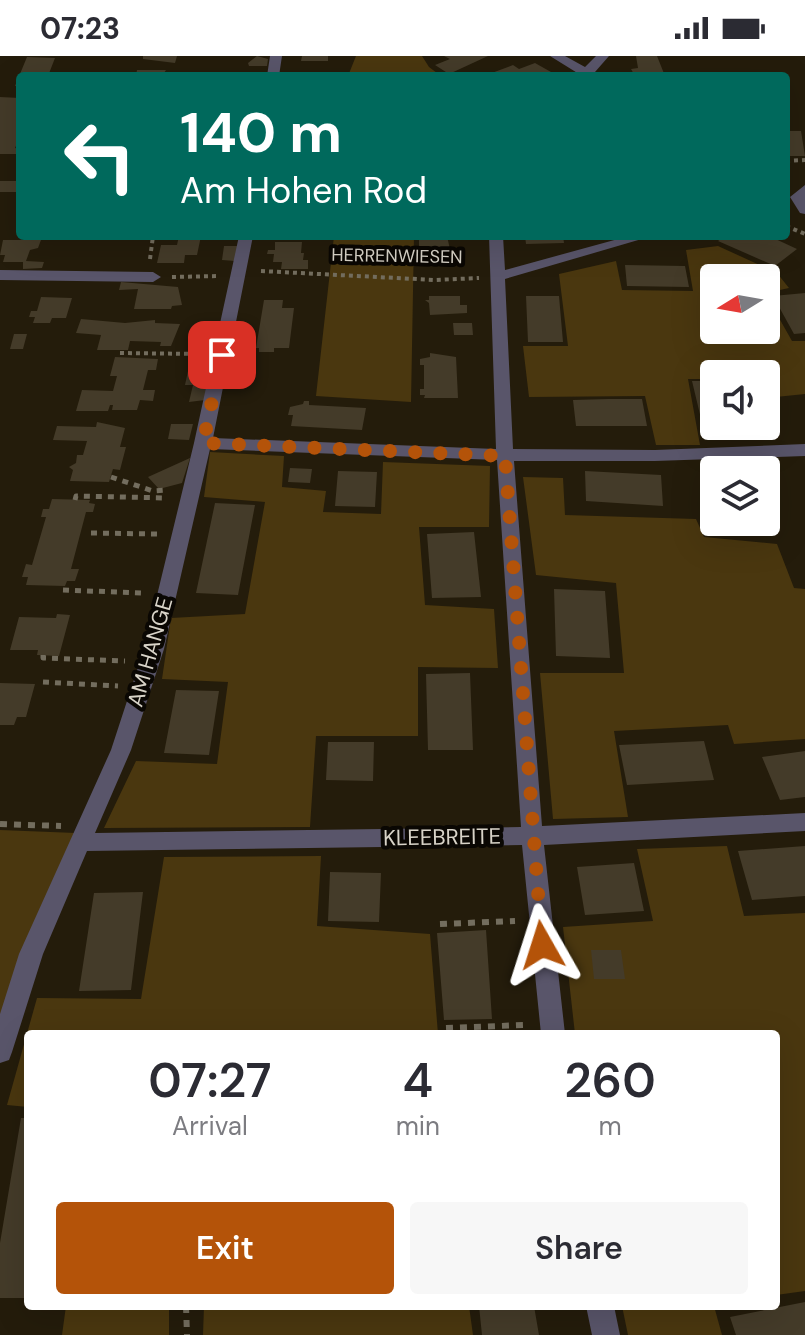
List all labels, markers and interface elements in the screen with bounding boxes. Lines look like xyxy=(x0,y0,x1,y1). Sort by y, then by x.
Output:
text: 07:23 xyxy=(40,9,120,48)
text: 140 m xyxy=(180,96,342,169)
icon: left xyxy=(48,104,152,208)
text: Am Hohen Rod xyxy=(180,167,427,214)
street label: HERRENWIESEN xyxy=(331,243,463,269)
north arrow xyxy=(700,264,780,344)
map controls xyxy=(700,264,780,536)
pin xyxy=(188,321,256,389)
icon: arrive xyxy=(200,333,244,377)
button: sound xyxy=(700,360,780,440)
button: layers xyxy=(700,456,780,536)
street label: AM HANGE xyxy=(121,594,179,710)
street label: KLEEBREITE xyxy=(383,821,501,853)
position arrow xyxy=(500,903,584,987)
text: 07:27 xyxy=(148,1049,271,1112)
text: 4 xyxy=(403,1049,433,1112)
text: 260 xyxy=(564,1049,656,1112)
text: Arrival xyxy=(172,1109,248,1143)
text: min xyxy=(396,1109,440,1143)
text: m xyxy=(598,1109,622,1143)
button: Exit xyxy=(56,1202,394,1294)
button: Share xyxy=(410,1202,748,1294)

